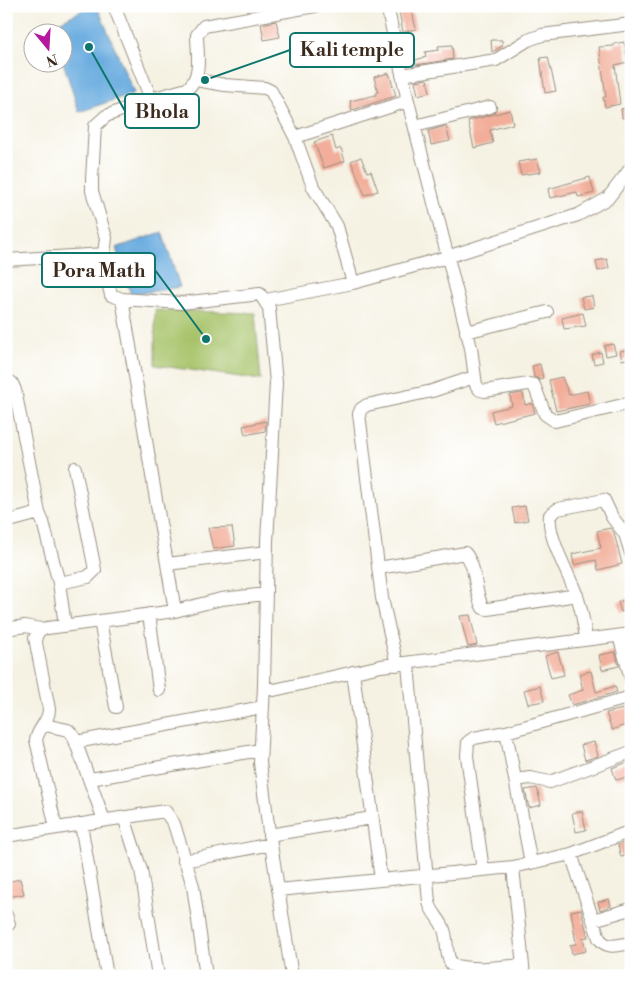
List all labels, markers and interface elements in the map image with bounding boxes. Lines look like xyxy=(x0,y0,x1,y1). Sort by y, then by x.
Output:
north arrow xyxy=(22,22,72,72)
callout: Kali temple xyxy=(290,33,414,67)
text: Kali temple xyxy=(300,38,404,62)
text: N xyxy=(44,49,60,70)
callout: Bhola xyxy=(125,94,199,128)
text: Bhola xyxy=(135,100,190,124)
callout: Pora Math xyxy=(42,253,155,287)
text: Pora Math xyxy=(52,259,146,283)

